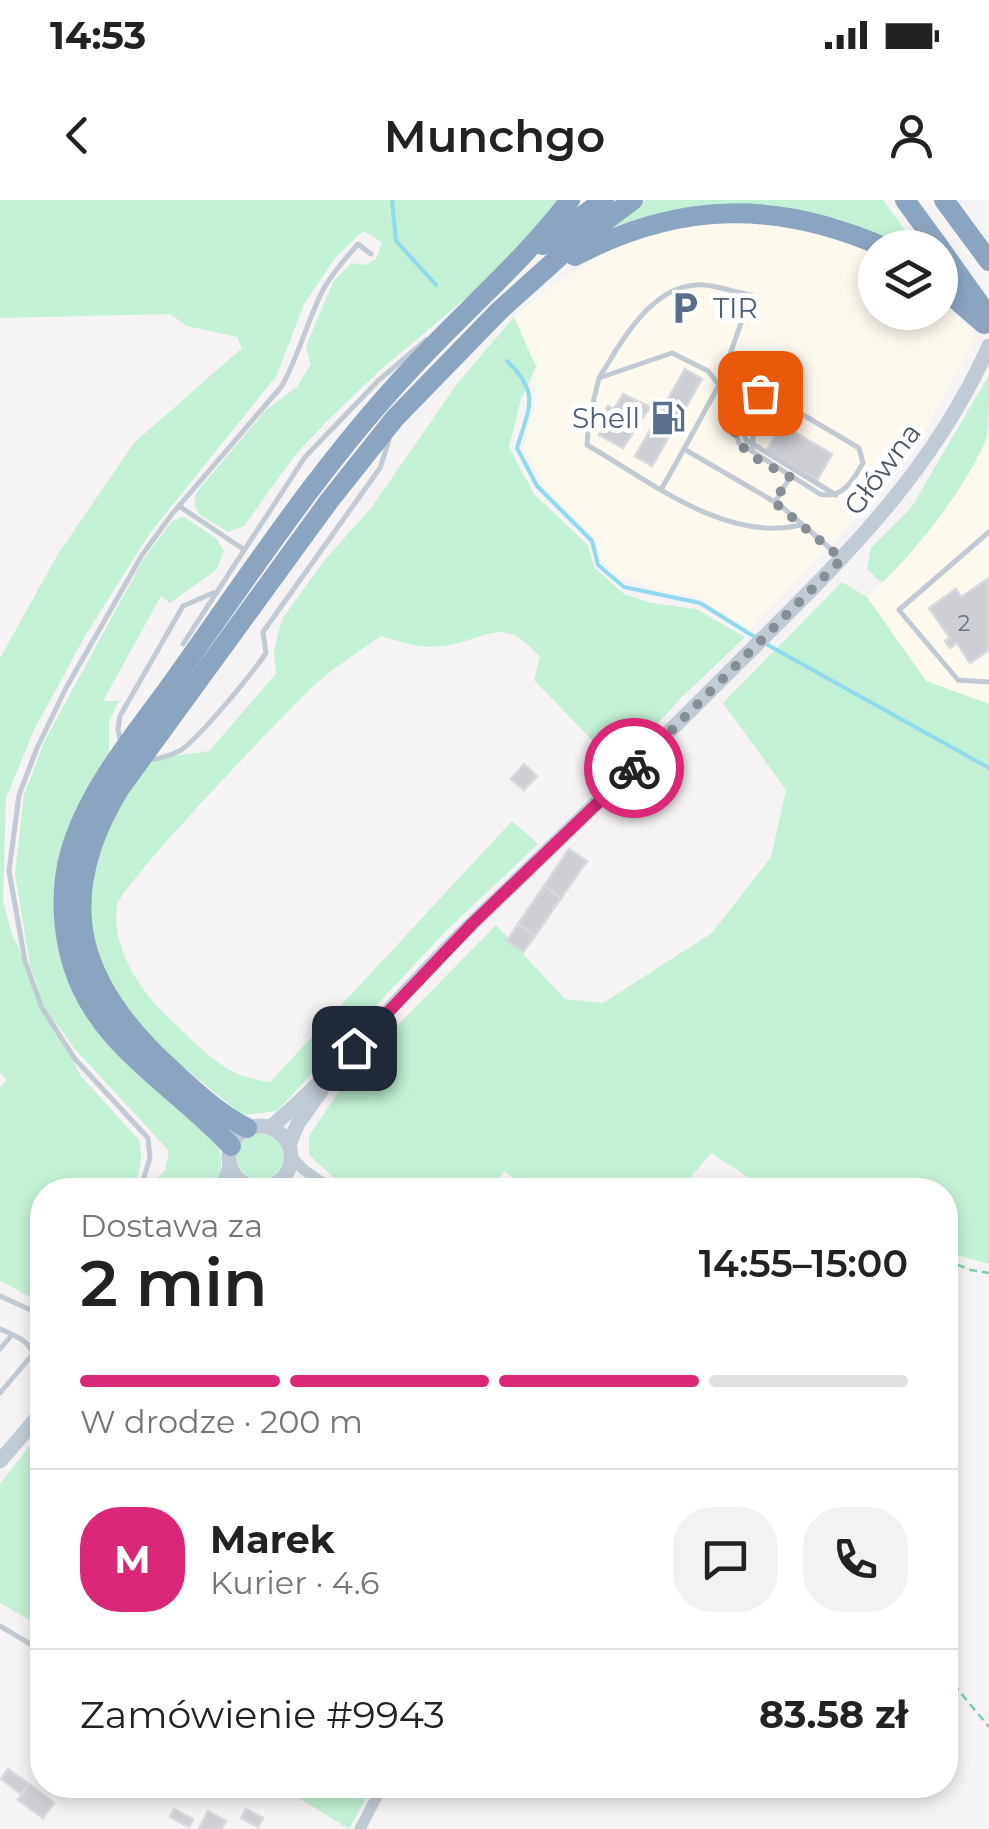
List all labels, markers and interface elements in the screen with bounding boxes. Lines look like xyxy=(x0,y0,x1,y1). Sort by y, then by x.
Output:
text: 14:53 xyxy=(50,12,146,59)
icon: back xyxy=(50,108,105,163)
text: Munchgo xyxy=(384,108,605,163)
icon: person xyxy=(884,108,939,163)
map controls xyxy=(858,230,958,330)
button: layers xyxy=(858,230,958,330)
parking icon: TIR xyxy=(666,289,704,327)
place label: TIR xyxy=(713,291,758,325)
pin xyxy=(718,351,803,436)
icon: bag xyxy=(733,366,788,421)
fuel station icon: Shell xyxy=(649,399,687,437)
place label: Shell xyxy=(572,401,640,435)
street label: Główna xyxy=(836,416,928,522)
house number: 2 xyxy=(958,610,970,637)
courier xyxy=(584,718,684,818)
icon: bike xyxy=(607,741,662,796)
pin xyxy=(312,1006,397,1091)
icon: home xyxy=(327,1021,382,1076)
text: Dostawa za xyxy=(80,1206,263,1245)
text: 14:55–15:00 xyxy=(699,1240,908,1287)
text: 2 min xyxy=(80,1243,268,1322)
text: W drodze · 200 m xyxy=(80,1402,363,1441)
button: chat xyxy=(673,1507,778,1612)
button: phone xyxy=(803,1507,908,1612)
text: Marek xyxy=(210,1516,335,1563)
text: M xyxy=(114,1536,151,1583)
text: Kurier · 4.6 xyxy=(210,1563,380,1602)
text: Zamówienie #9943 xyxy=(80,1691,445,1738)
text: 83.58 zł xyxy=(759,1691,908,1738)

